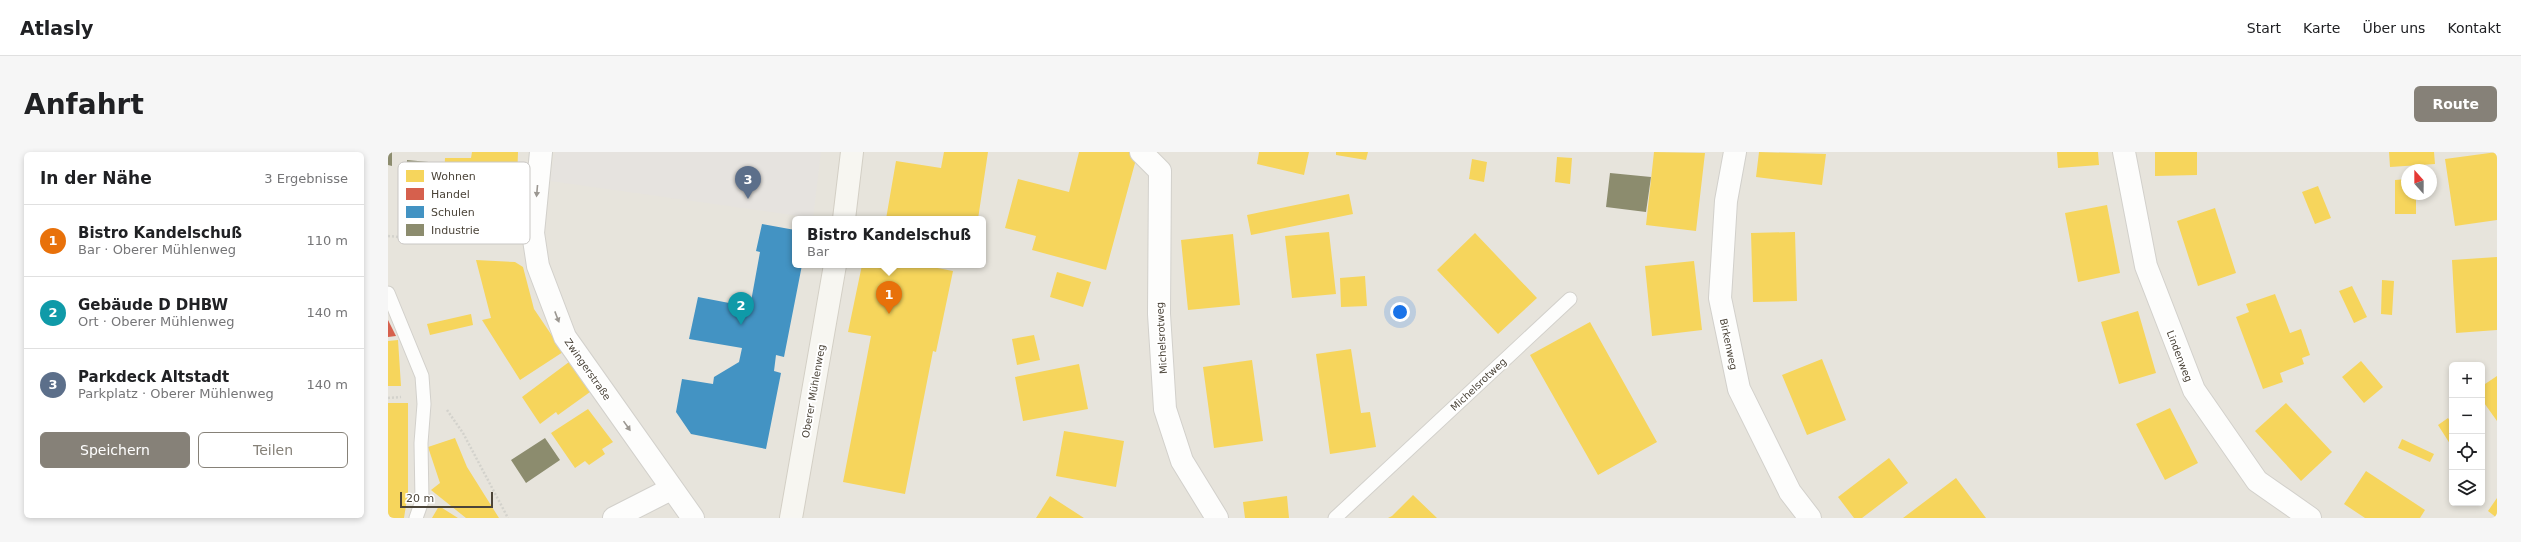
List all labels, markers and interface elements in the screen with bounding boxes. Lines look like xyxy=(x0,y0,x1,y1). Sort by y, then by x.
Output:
text: Atlasly xyxy=(20,17,93,39)
text: Start xyxy=(2247,20,2281,36)
text: Karte xyxy=(2303,20,2340,36)
text: Über uns xyxy=(2362,20,2425,36)
text: Kontakt xyxy=(2447,20,2501,36)
button: Route xyxy=(2414,86,2497,122)
text: Anfahrt xyxy=(24,88,144,121)
legend xyxy=(398,162,530,244)
north arrow xyxy=(2401,164,2437,200)
pin: 3 xyxy=(735,166,761,199)
text: In der Nähe xyxy=(40,168,152,188)
text: Wohnen xyxy=(431,170,476,183)
text: 3 Ergebnisse xyxy=(264,171,348,186)
one-way arrow xyxy=(534,185,541,197)
text: Handel xyxy=(431,188,470,201)
text: Schulen xyxy=(431,206,475,219)
popup xyxy=(792,216,986,268)
text: Bistro Kandelschuß xyxy=(78,224,242,242)
text: Industrie xyxy=(431,224,480,237)
text: Bistro Kandelschuß xyxy=(807,226,971,244)
text: 1 xyxy=(48,233,58,248)
text: 110 m xyxy=(306,233,348,248)
text: Bar · Oberer Mühlenweg xyxy=(78,242,236,257)
text: Bar xyxy=(807,244,829,259)
pin: 1 xyxy=(876,281,902,314)
pin: 2 xyxy=(728,292,754,325)
text: Gebäude D DHBW xyxy=(78,296,228,314)
street label: Michelsrotweg xyxy=(1154,302,1169,374)
your location xyxy=(1390,302,1410,322)
text: 2 xyxy=(48,305,58,320)
text: 140 m xyxy=(306,305,348,320)
one-way arrow xyxy=(555,311,561,323)
text: Ort · Oberer Mühlenweg xyxy=(78,314,235,329)
street label: Birkenweg xyxy=(1718,317,1739,371)
street label: Lindenweg xyxy=(2165,329,2194,383)
street label: Zwingerstraße xyxy=(562,336,613,402)
street label: Oberer Mühlenweg xyxy=(800,343,827,439)
street label: Michelsrotweg xyxy=(1448,356,1508,413)
map controls xyxy=(2449,362,2485,506)
button: + xyxy=(2449,362,2485,398)
text: Parkdeck Altstadt xyxy=(78,368,229,386)
text: 3 xyxy=(48,377,58,392)
text: 140 m xyxy=(306,377,348,392)
text: Parkplatz · Oberer Mühlenweg xyxy=(78,386,274,401)
button: − xyxy=(2449,398,2485,434)
one-way arrow xyxy=(623,421,631,431)
button: Speichern xyxy=(40,432,190,468)
button: Teilen xyxy=(198,432,348,468)
button: locate xyxy=(2449,434,2485,470)
button: layers xyxy=(2449,470,2485,506)
scale bar xyxy=(400,490,493,509)
text: 20 m xyxy=(406,492,434,505)

